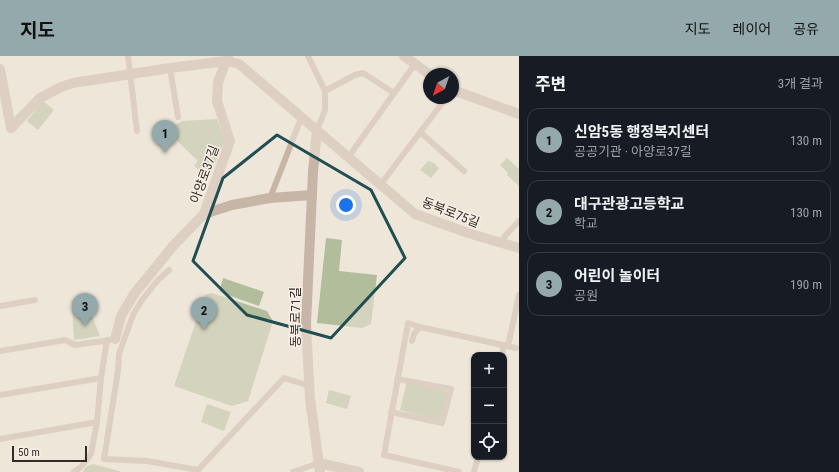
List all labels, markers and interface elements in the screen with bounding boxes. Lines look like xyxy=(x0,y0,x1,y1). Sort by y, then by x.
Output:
text: 지도 xyxy=(20,19,55,42)
text: 지도 xyxy=(685,21,711,37)
text: 레이어 xyxy=(733,21,771,37)
text: 공유 xyxy=(793,21,819,37)
north arrow xyxy=(423,68,459,104)
text: 주변 xyxy=(535,74,566,94)
text: 3개 결과 xyxy=(778,76,823,91)
pin: 1 xyxy=(152,120,178,153)
text: 신암5동 행정복지센터 xyxy=(574,123,709,141)
text: 1 xyxy=(546,133,552,148)
text: 130 m xyxy=(790,133,822,148)
street label: 아양로37길 xyxy=(187,143,222,205)
text: 공공기관 · 아양로37길 xyxy=(574,144,692,159)
your location xyxy=(336,195,356,215)
street label: 동북로75길 xyxy=(420,195,482,230)
text: 대구관광고등학교 xyxy=(574,195,684,213)
text: 2 xyxy=(546,205,552,220)
text: 130 m xyxy=(790,205,822,220)
text: 학교 xyxy=(574,216,598,231)
text: 어린이 놀이터 xyxy=(574,267,660,285)
text: 3 xyxy=(546,277,552,292)
text: 190 m xyxy=(790,277,822,292)
street label: 동북로71길 xyxy=(288,287,303,347)
text: 공원 xyxy=(574,288,598,303)
pin: 3 xyxy=(72,293,98,326)
pin: 2 xyxy=(191,297,217,330)
map controls xyxy=(471,352,507,460)
button: + xyxy=(471,352,507,388)
button: − xyxy=(471,388,507,424)
button: locate xyxy=(471,424,507,460)
scale bar xyxy=(12,444,87,463)
text: 50 m xyxy=(18,446,40,459)

